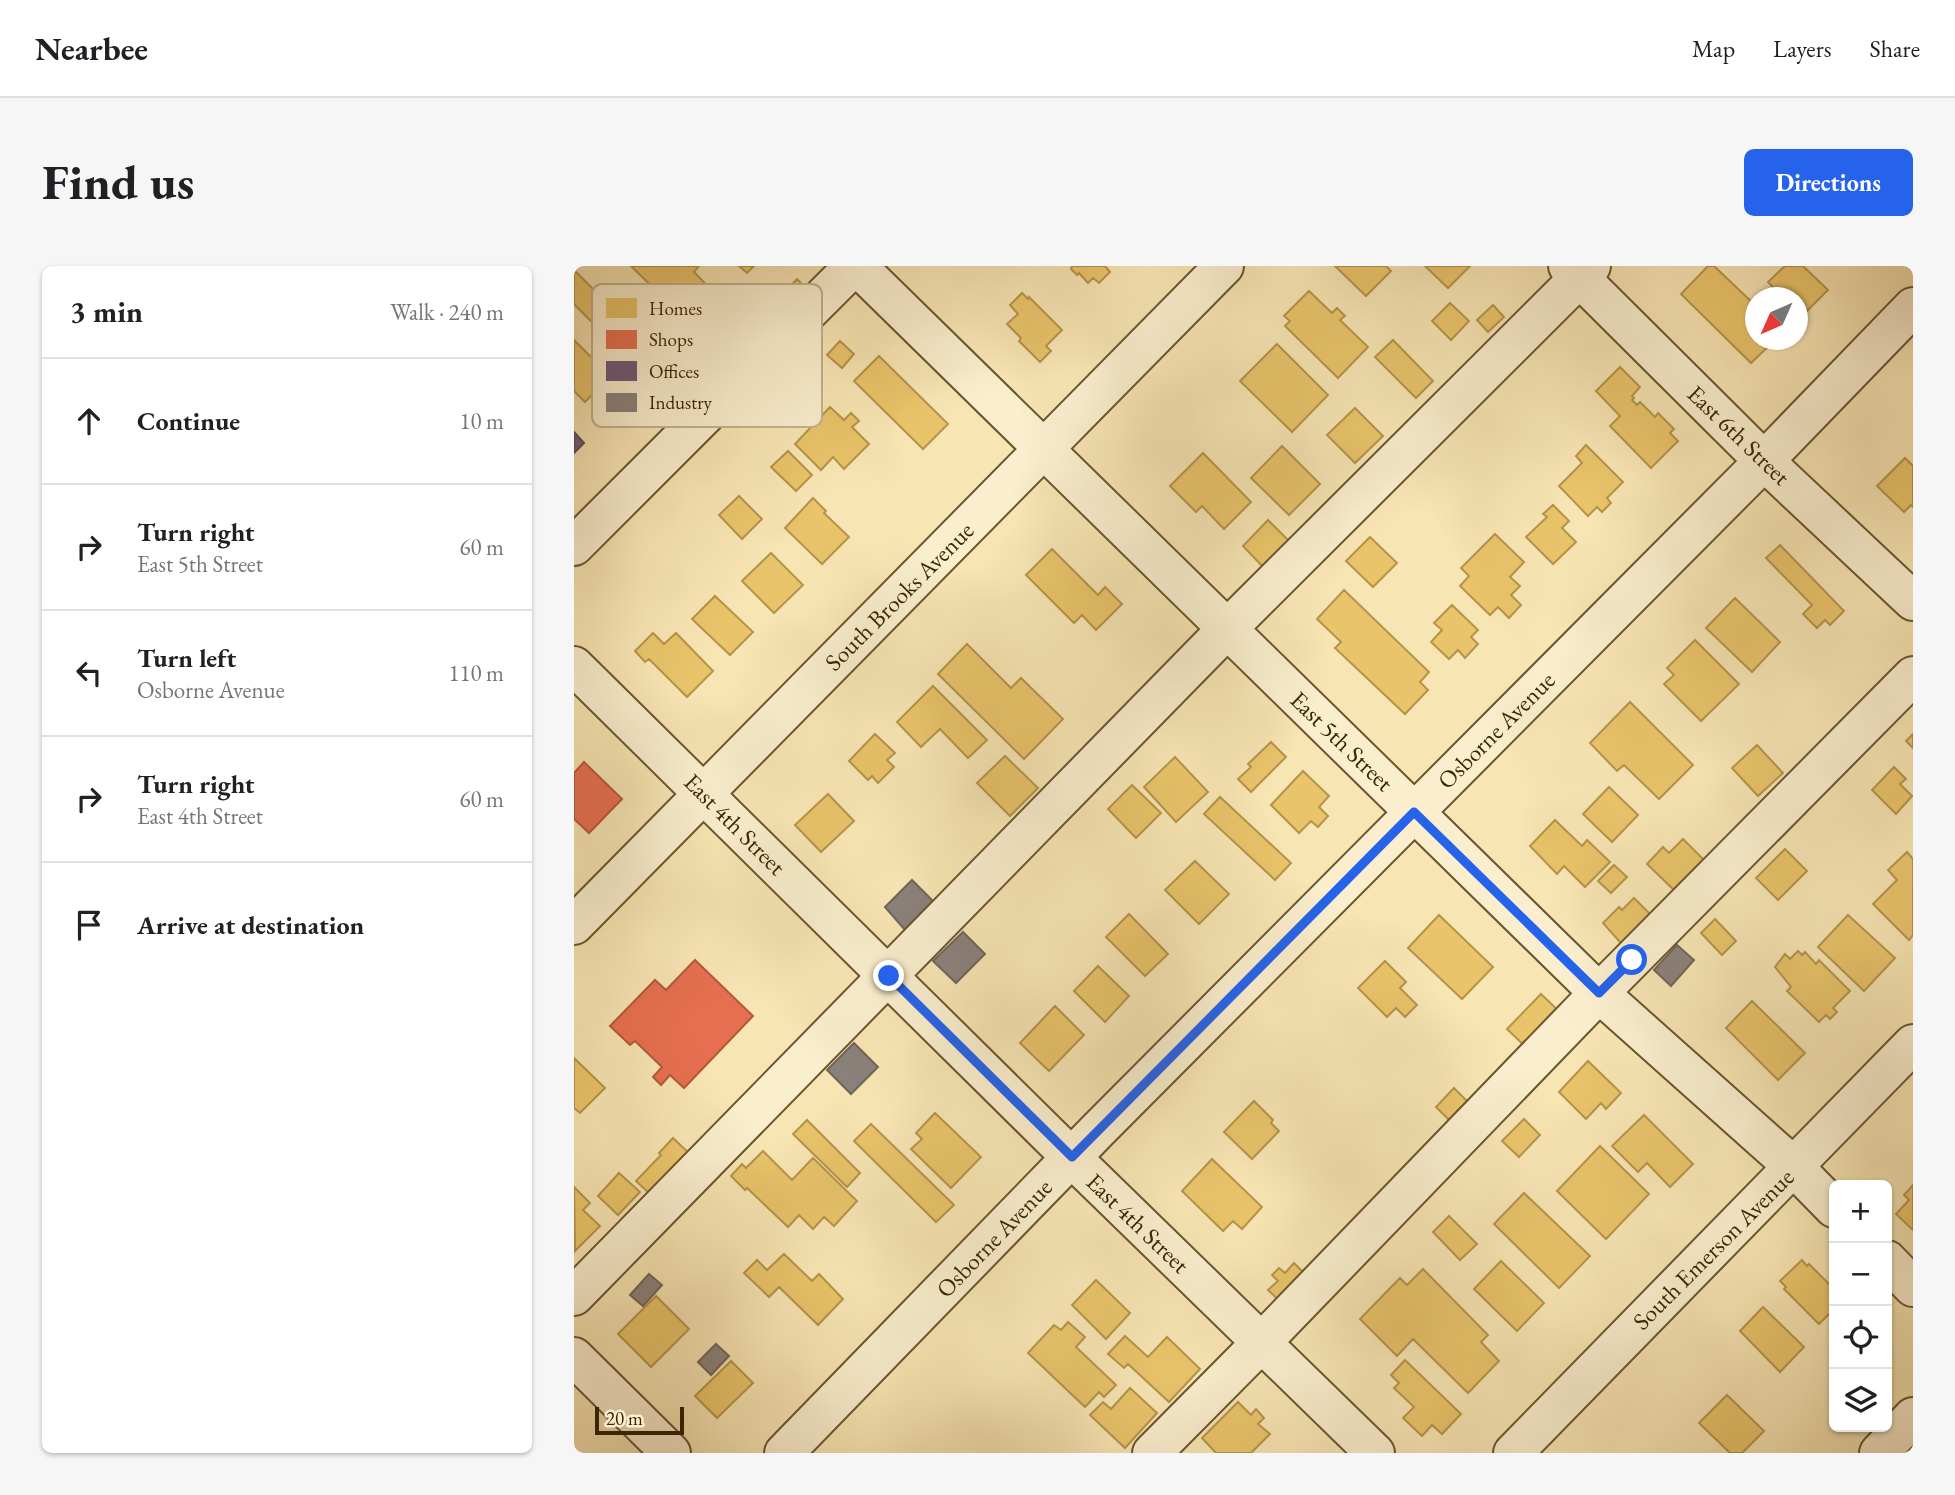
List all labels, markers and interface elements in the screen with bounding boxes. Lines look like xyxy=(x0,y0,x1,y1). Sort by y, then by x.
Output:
text: Nearbee xyxy=(35,27,148,70)
text: Map xyxy=(1692,33,1735,64)
text: Layers xyxy=(1773,33,1832,64)
text: Share xyxy=(1870,33,1920,64)
button: Directions xyxy=(1744,149,1913,216)
text: Find us xyxy=(42,150,194,214)
legend xyxy=(592,284,822,427)
north arrow xyxy=(1745,287,1808,350)
text: 3 min xyxy=(70,292,143,331)
text: Homes xyxy=(649,296,702,321)
text: Walk · 240 m xyxy=(390,297,504,327)
text: Shops xyxy=(649,327,693,352)
text: Offices xyxy=(649,359,699,384)
street label: East 6th Street xyxy=(1681,378,1797,492)
text: Industry xyxy=(649,390,713,415)
icon: ahead xyxy=(70,402,108,440)
text: Continue xyxy=(137,404,240,438)
text: 10 m xyxy=(459,406,504,436)
text: Turn right xyxy=(137,515,255,549)
street label: South Brooks Avenue xyxy=(818,515,980,677)
icon: right xyxy=(70,528,108,566)
text: 60 m xyxy=(459,532,504,562)
text: East 5th Street xyxy=(137,549,263,579)
text: Turn left xyxy=(137,641,236,675)
icon: left xyxy=(70,654,108,692)
text: 110 m xyxy=(448,658,504,688)
street label: Osborne Avenue xyxy=(1431,665,1561,795)
text: Osborne Avenue xyxy=(137,675,285,705)
street label: East 5th Street xyxy=(1284,684,1400,798)
text: Turn right xyxy=(137,767,255,801)
street label: East 4th Street xyxy=(678,767,793,882)
icon: right xyxy=(70,780,108,818)
text: 60 m xyxy=(459,784,504,814)
text: East 4th Street xyxy=(137,801,263,831)
icon: arrive xyxy=(70,906,108,944)
text: Arrive at destination xyxy=(137,908,364,942)
route start xyxy=(1616,944,1647,975)
route end xyxy=(873,960,904,991)
street label: South Emerson Avenue xyxy=(1626,1162,1800,1336)
street label: East 4th Street xyxy=(1080,1166,1196,1280)
street label: Osborne Avenue xyxy=(929,1172,1059,1304)
map controls xyxy=(1829,1180,1892,1432)
button: + xyxy=(1829,1180,1892,1243)
button: − xyxy=(1829,1243,1892,1306)
button: locate xyxy=(1829,1306,1892,1369)
button: layers xyxy=(1829,1369,1892,1432)
scale bar xyxy=(595,1404,684,1436)
text: 20 m xyxy=(606,1406,643,1431)

